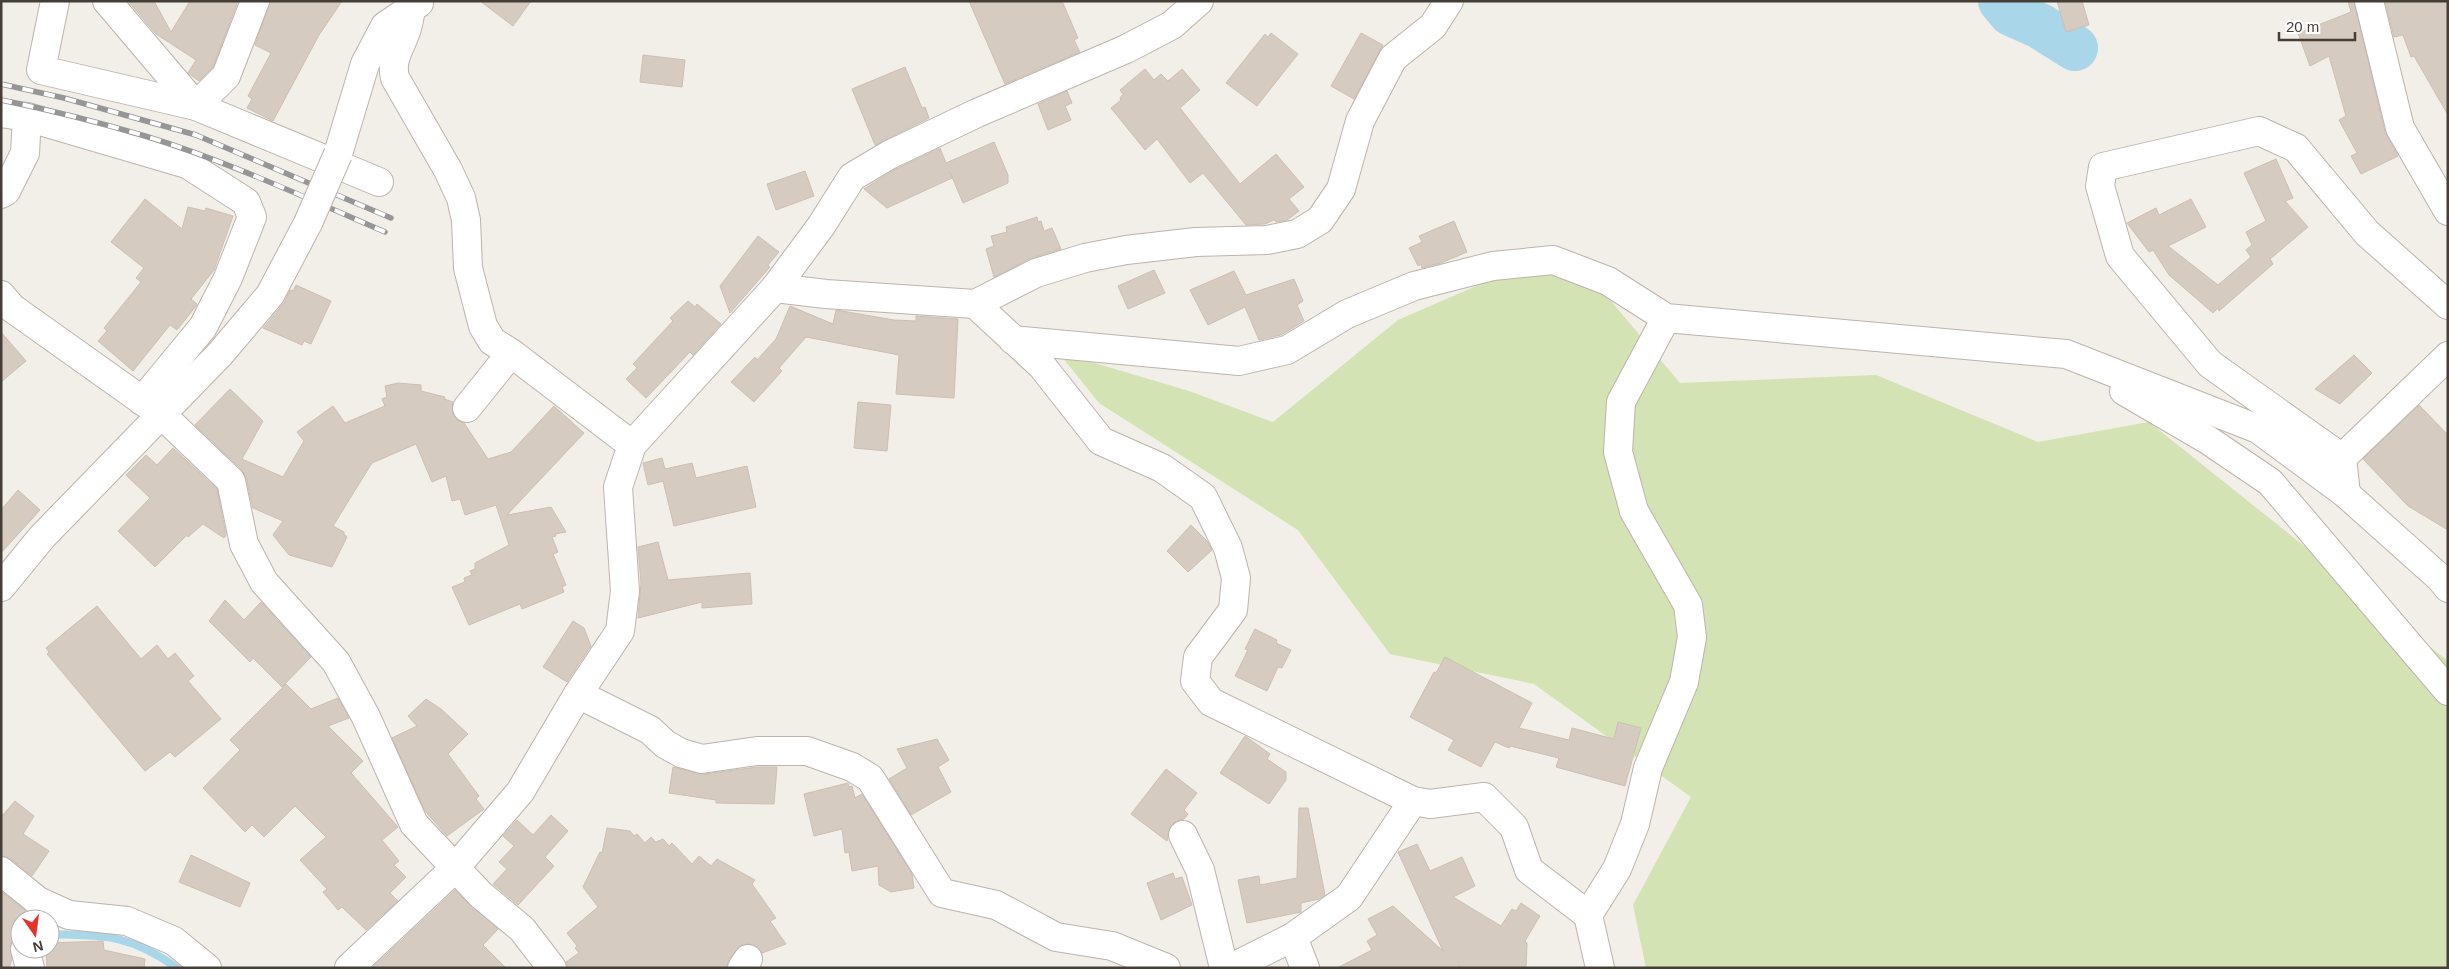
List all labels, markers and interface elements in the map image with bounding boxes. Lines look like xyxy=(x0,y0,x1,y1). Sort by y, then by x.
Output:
scale bar xyxy=(2279,10,2355,42)
text: 20 m xyxy=(2286,18,2319,35)
north arrow xyxy=(10,909,60,959)
text: N xyxy=(31,938,45,956)

